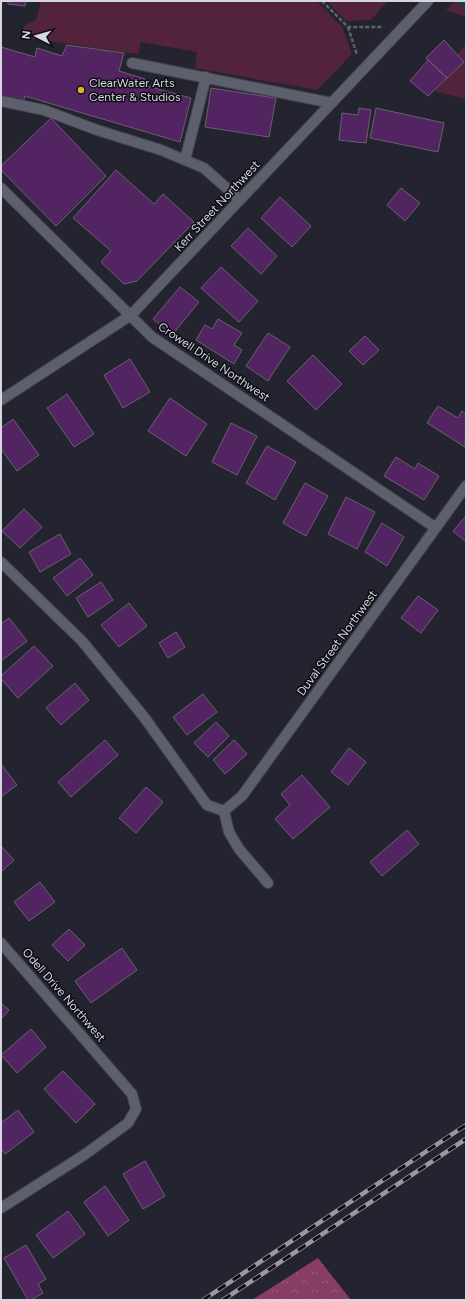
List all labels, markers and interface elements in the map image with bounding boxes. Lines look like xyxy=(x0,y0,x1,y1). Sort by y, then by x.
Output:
north arrow xyxy=(16,16,56,56)
text: N xyxy=(20,30,33,40)
place label: ClearWater Arts Center & Studios xyxy=(89,76,181,104)
marker: ClearWater Arts Center & Studios xyxy=(76,85,86,95)
street label: Kerr Street Northwest xyxy=(171,157,263,254)
street label: Crowell Drive Northwest xyxy=(155,319,273,405)
street label: Duval Street Northwest xyxy=(294,587,380,698)
street label: Odell Drive Northwest xyxy=(20,945,109,1045)

